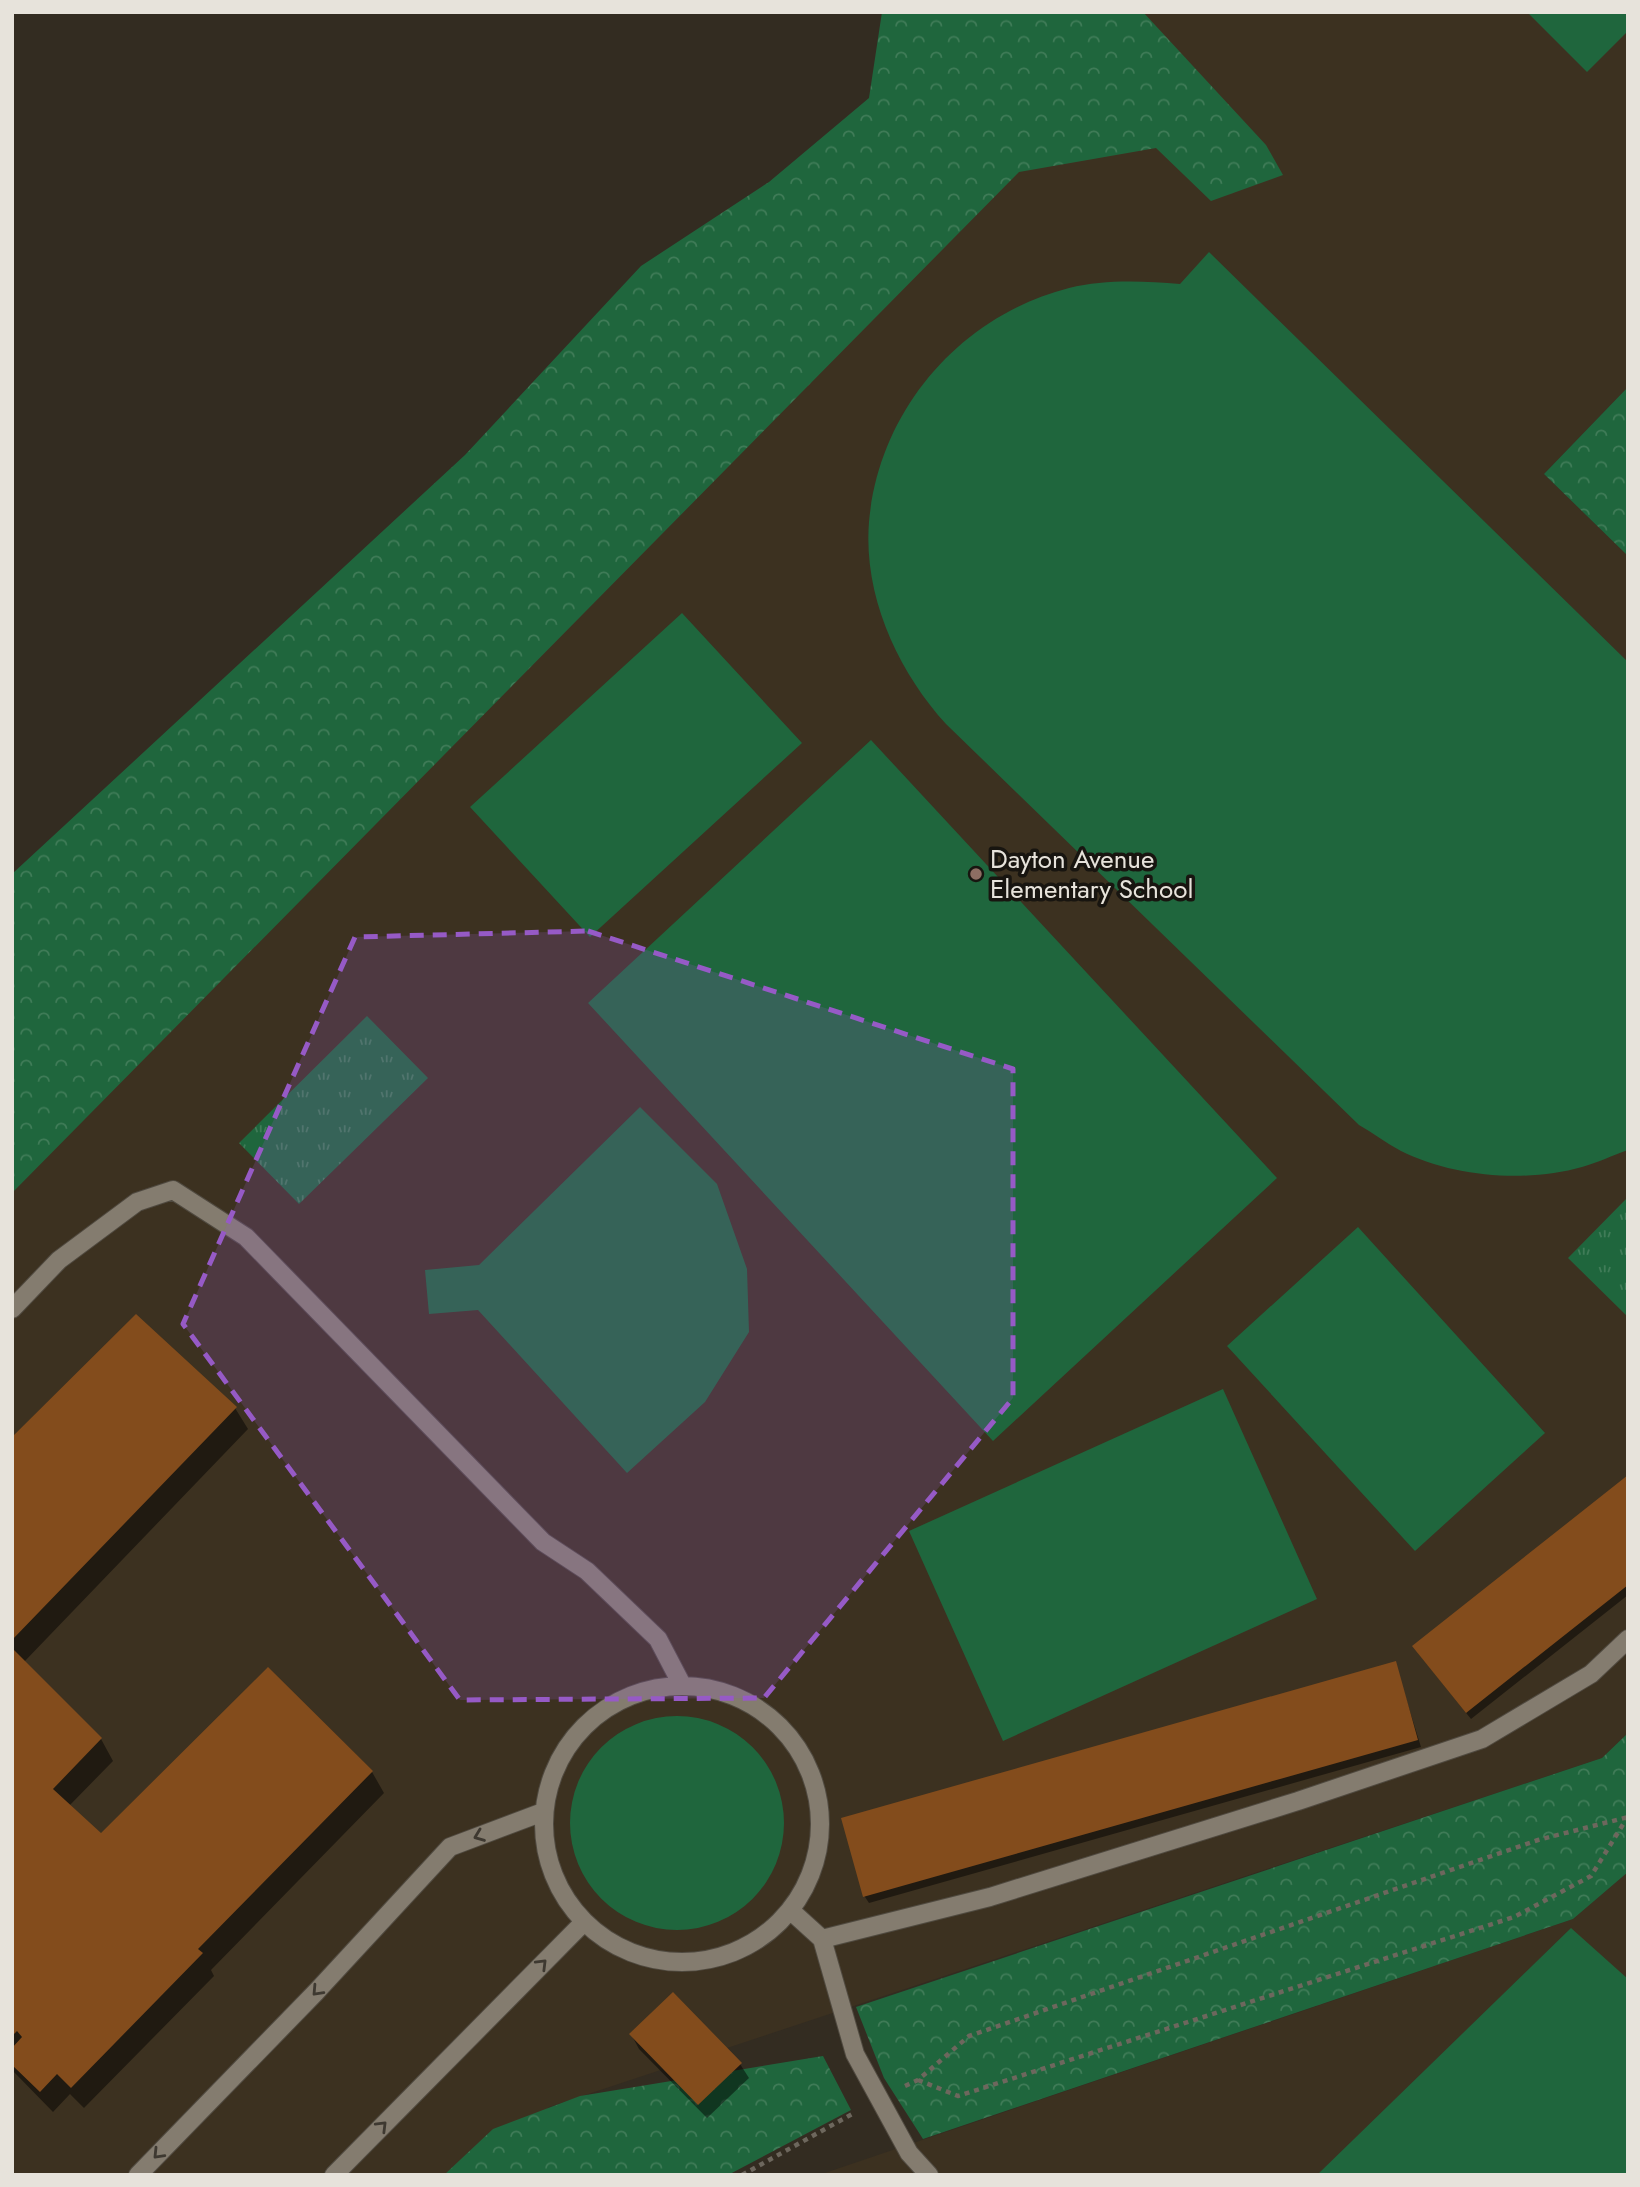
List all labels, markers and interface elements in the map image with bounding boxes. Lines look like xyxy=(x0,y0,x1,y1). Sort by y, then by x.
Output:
place label: Dayton Avenue Elementary School xyxy=(990,840,1193,908)
marker: Dayton Avenue Elementary School xyxy=(968,866,984,882)
one-way arrow xyxy=(474,1827,486,1841)
one-way arrow xyxy=(534,1960,546,1972)
one-way arrow xyxy=(312,1983,325,1996)
one-way arrow xyxy=(374,2121,387,2134)
one-way arrow xyxy=(154,2146,167,2159)

